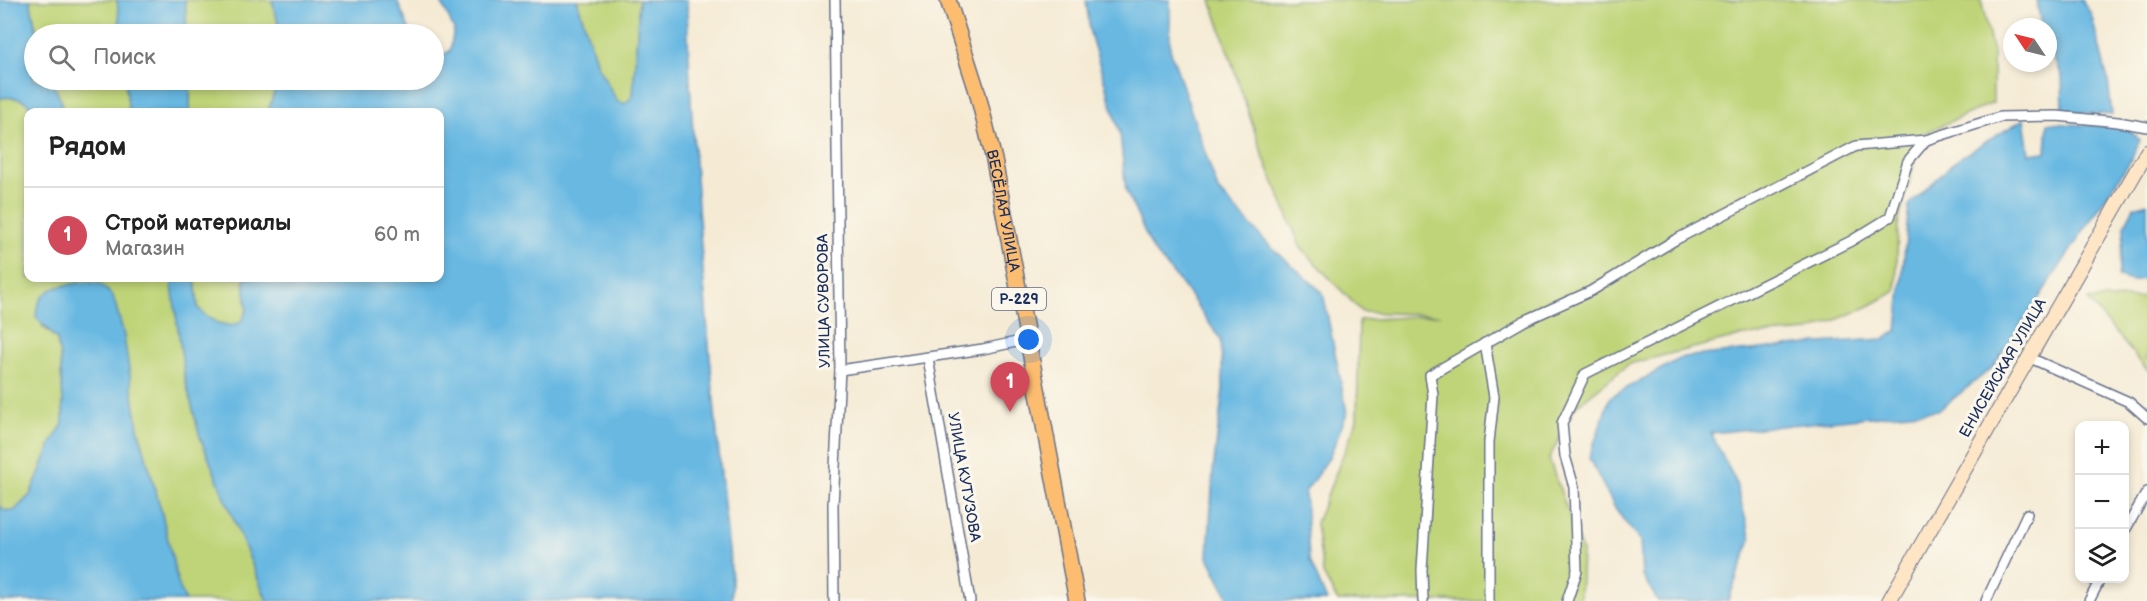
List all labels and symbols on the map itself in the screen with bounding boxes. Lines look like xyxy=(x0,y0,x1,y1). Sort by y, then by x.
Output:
north arrow xyxy=(2003,18,2057,72)
street label: ВЕСЁЛАЯ УЛИЦА xyxy=(982,148,1024,274)
street label: УЛИЦА СУВОРОВА xyxy=(813,233,835,368)
road number: Р-229 xyxy=(992,288,1046,310)
street label: ЕНИСЕЙСКАЯ УЛИЦА xyxy=(1955,294,2051,441)
your location xyxy=(1014,325,1043,354)
pin: 1 xyxy=(990,362,1030,412)
street label: УЛИЦА КУТУЗОВА xyxy=(943,411,985,544)

